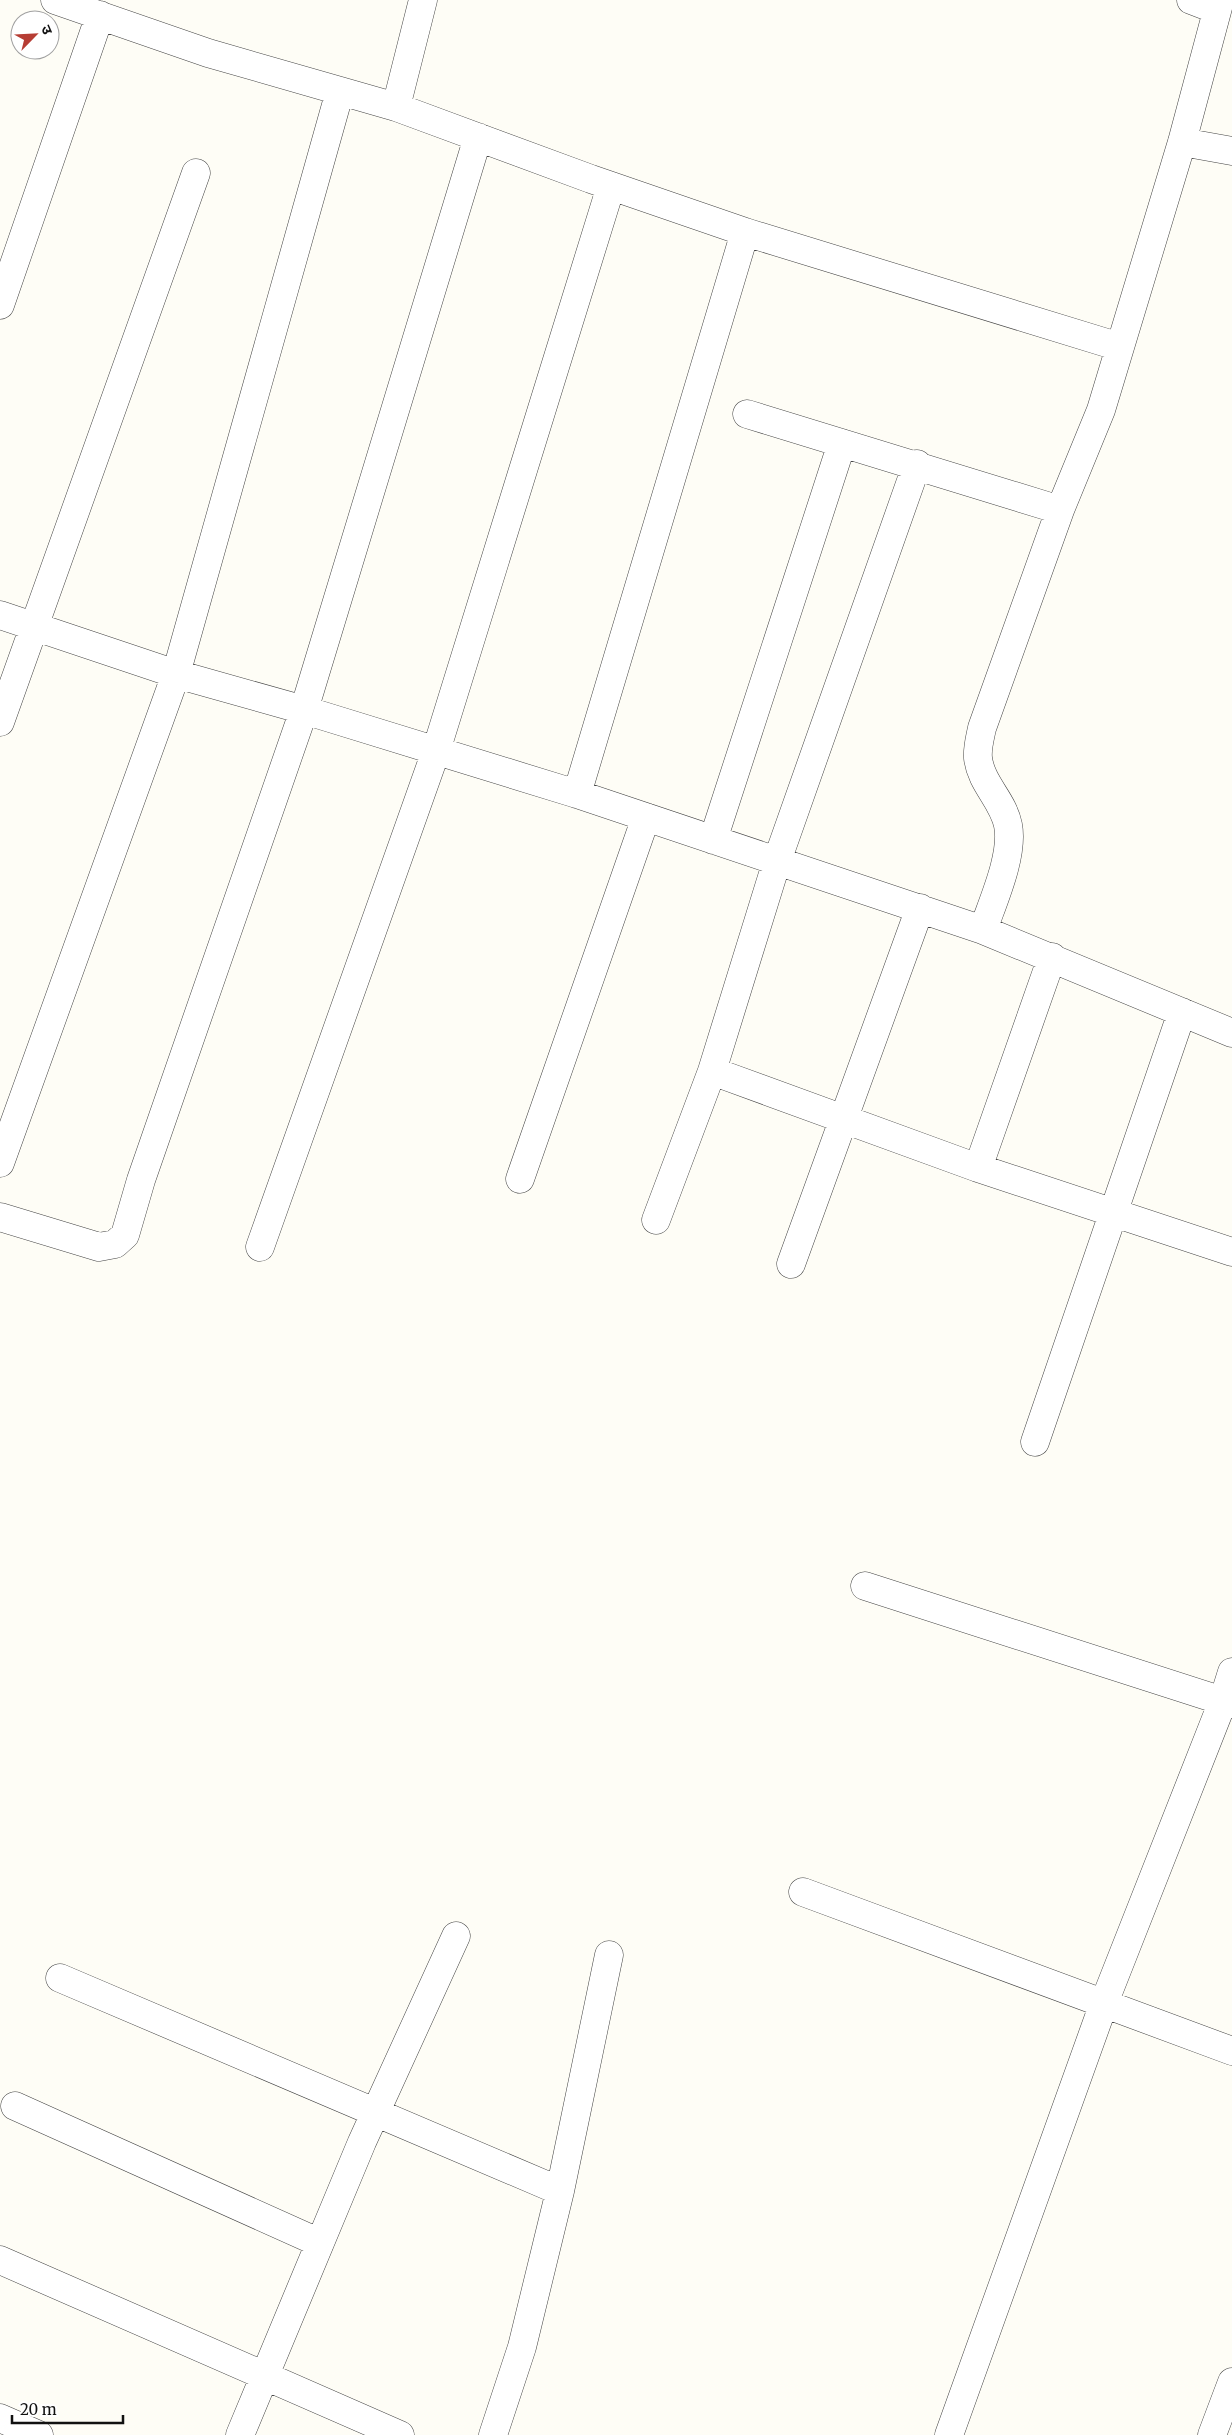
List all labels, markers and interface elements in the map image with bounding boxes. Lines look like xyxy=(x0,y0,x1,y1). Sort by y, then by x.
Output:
north arrow xyxy=(10,10,60,60)
text: उ xyxy=(37,22,57,38)
scale bar xyxy=(12,2392,124,2424)
text: 20 m xyxy=(20,2400,57,2419)

